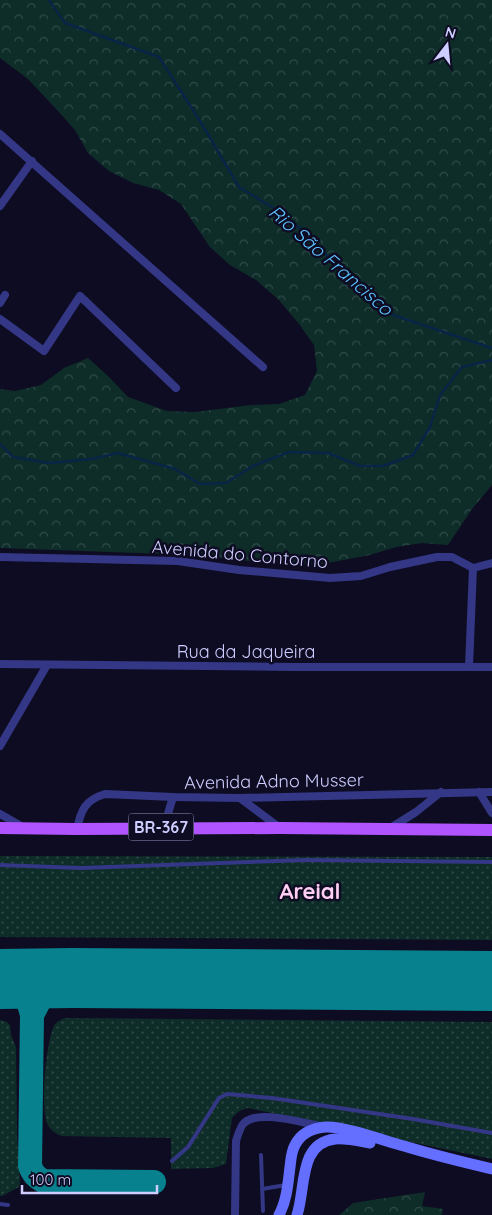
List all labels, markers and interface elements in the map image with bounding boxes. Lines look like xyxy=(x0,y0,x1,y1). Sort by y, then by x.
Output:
north arrow xyxy=(422,20,472,70)
text: N xyxy=(443,22,458,43)
water label: Rio São Francisco xyxy=(264,200,399,321)
street label: Avenida do Contorno xyxy=(151,535,329,573)
street label: Rua da Jaqueira xyxy=(177,640,315,663)
street label: Avenida Adno Musser xyxy=(184,768,364,794)
road number: BR-367 xyxy=(128,814,194,840)
district label: Areial xyxy=(279,877,341,905)
scale bar xyxy=(22,1162,158,1194)
text: 100 m xyxy=(30,1170,71,1189)

